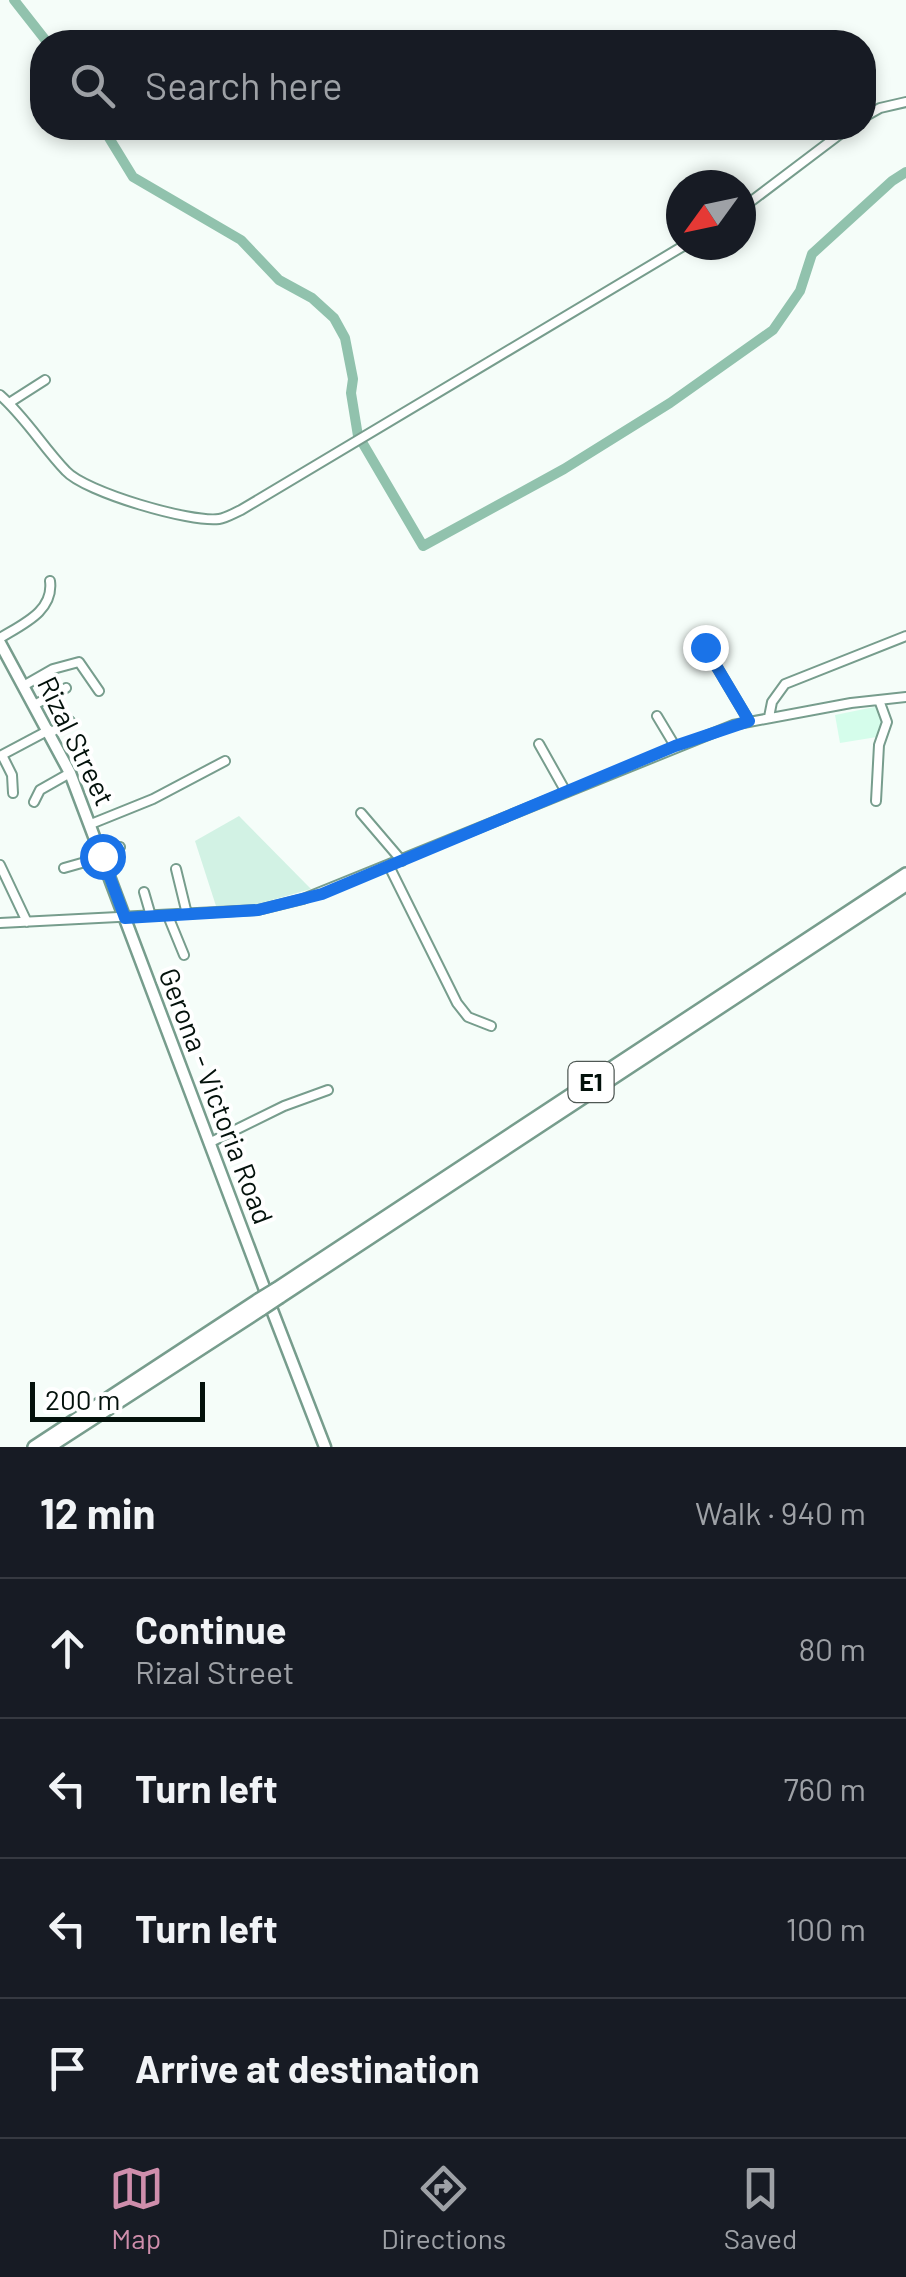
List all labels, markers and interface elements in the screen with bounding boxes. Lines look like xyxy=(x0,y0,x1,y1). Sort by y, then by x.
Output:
search box xyxy=(30,30,876,140)
icon: search xyxy=(65,58,120,113)
text: Search here xyxy=(145,62,343,108)
north arrow xyxy=(666,170,756,260)
route end xyxy=(683,625,729,671)
street label: Rizal Street xyxy=(31,670,123,811)
route start xyxy=(80,834,126,880)
street label: Gerona - Victoria Road xyxy=(152,963,281,1228)
road number: E1 xyxy=(568,1062,614,1102)
scale bar xyxy=(30,1377,205,1422)
text: 200 m xyxy=(45,1382,120,1416)
text: 12 min xyxy=(40,1487,156,1537)
text: Walk · 940 m xyxy=(695,1493,866,1531)
text: Continue xyxy=(135,1606,286,1652)
icon: ahead xyxy=(40,1621,95,1676)
text: 80 m xyxy=(798,1629,866,1667)
text: Rizal Street xyxy=(135,1652,294,1690)
icon: left xyxy=(40,1761,95,1816)
text: Turn left xyxy=(135,1765,278,1811)
text: 760 m xyxy=(783,1769,866,1807)
icon: left xyxy=(40,1901,95,1956)
text: Turn left xyxy=(135,1905,278,1951)
text: 100 m xyxy=(786,1909,866,1947)
icon: arrive xyxy=(40,2041,95,2096)
text: Arrive at destination xyxy=(135,2045,480,2091)
tab: Map xyxy=(109,2161,164,2255)
tab: Directions xyxy=(381,2161,506,2255)
tab: Saved xyxy=(724,2161,797,2255)

